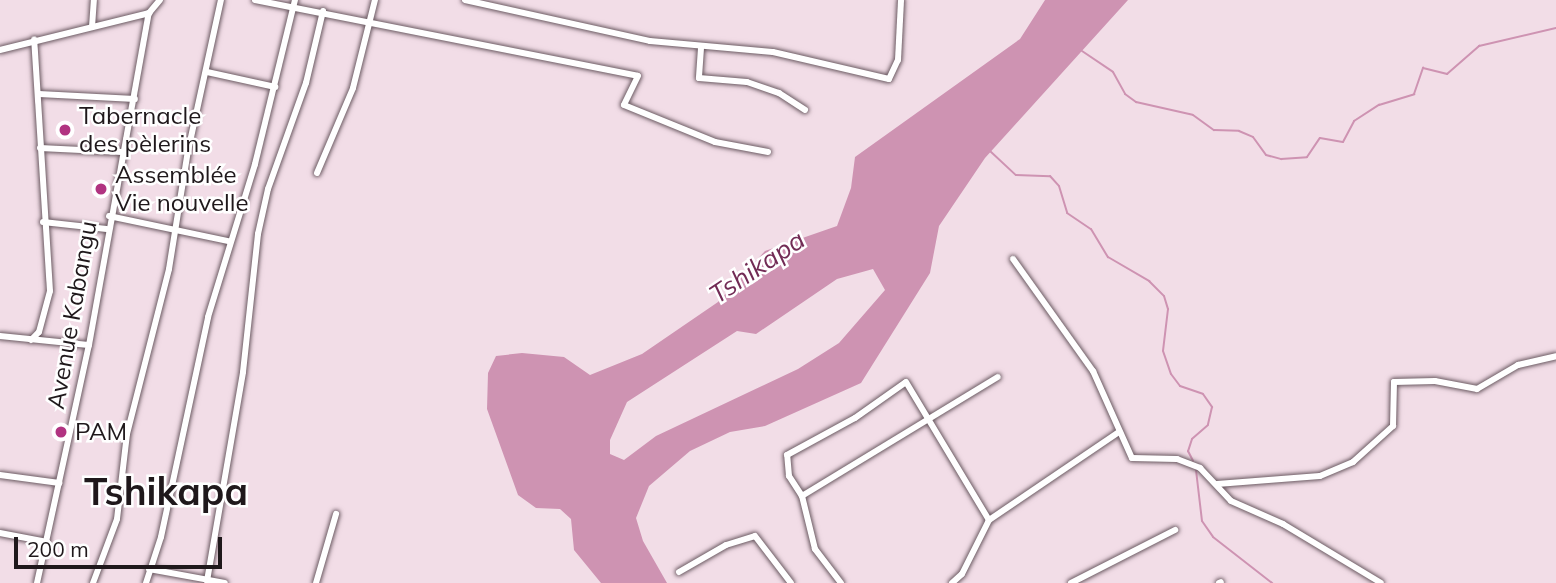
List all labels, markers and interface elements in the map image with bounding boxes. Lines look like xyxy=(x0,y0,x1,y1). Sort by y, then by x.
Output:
place label: Tabernacle des pèlerins xyxy=(79,102,211,158)
marker: Tabernacle des pèlerins xyxy=(57,122,73,138)
place label: Assemblée Vie nouvelle xyxy=(115,161,249,217)
marker: Assemblée Vie nouvelle xyxy=(93,181,109,197)
street label: Avenue Kabangu xyxy=(41,219,103,411)
water label: Tshikapa xyxy=(703,224,811,310)
place label: PAM xyxy=(75,418,127,446)
marker: PAM xyxy=(53,424,69,440)
district label: Tshikapa xyxy=(84,469,248,515)
scale bar xyxy=(18,524,226,568)
text: 200 m xyxy=(27,536,89,562)

